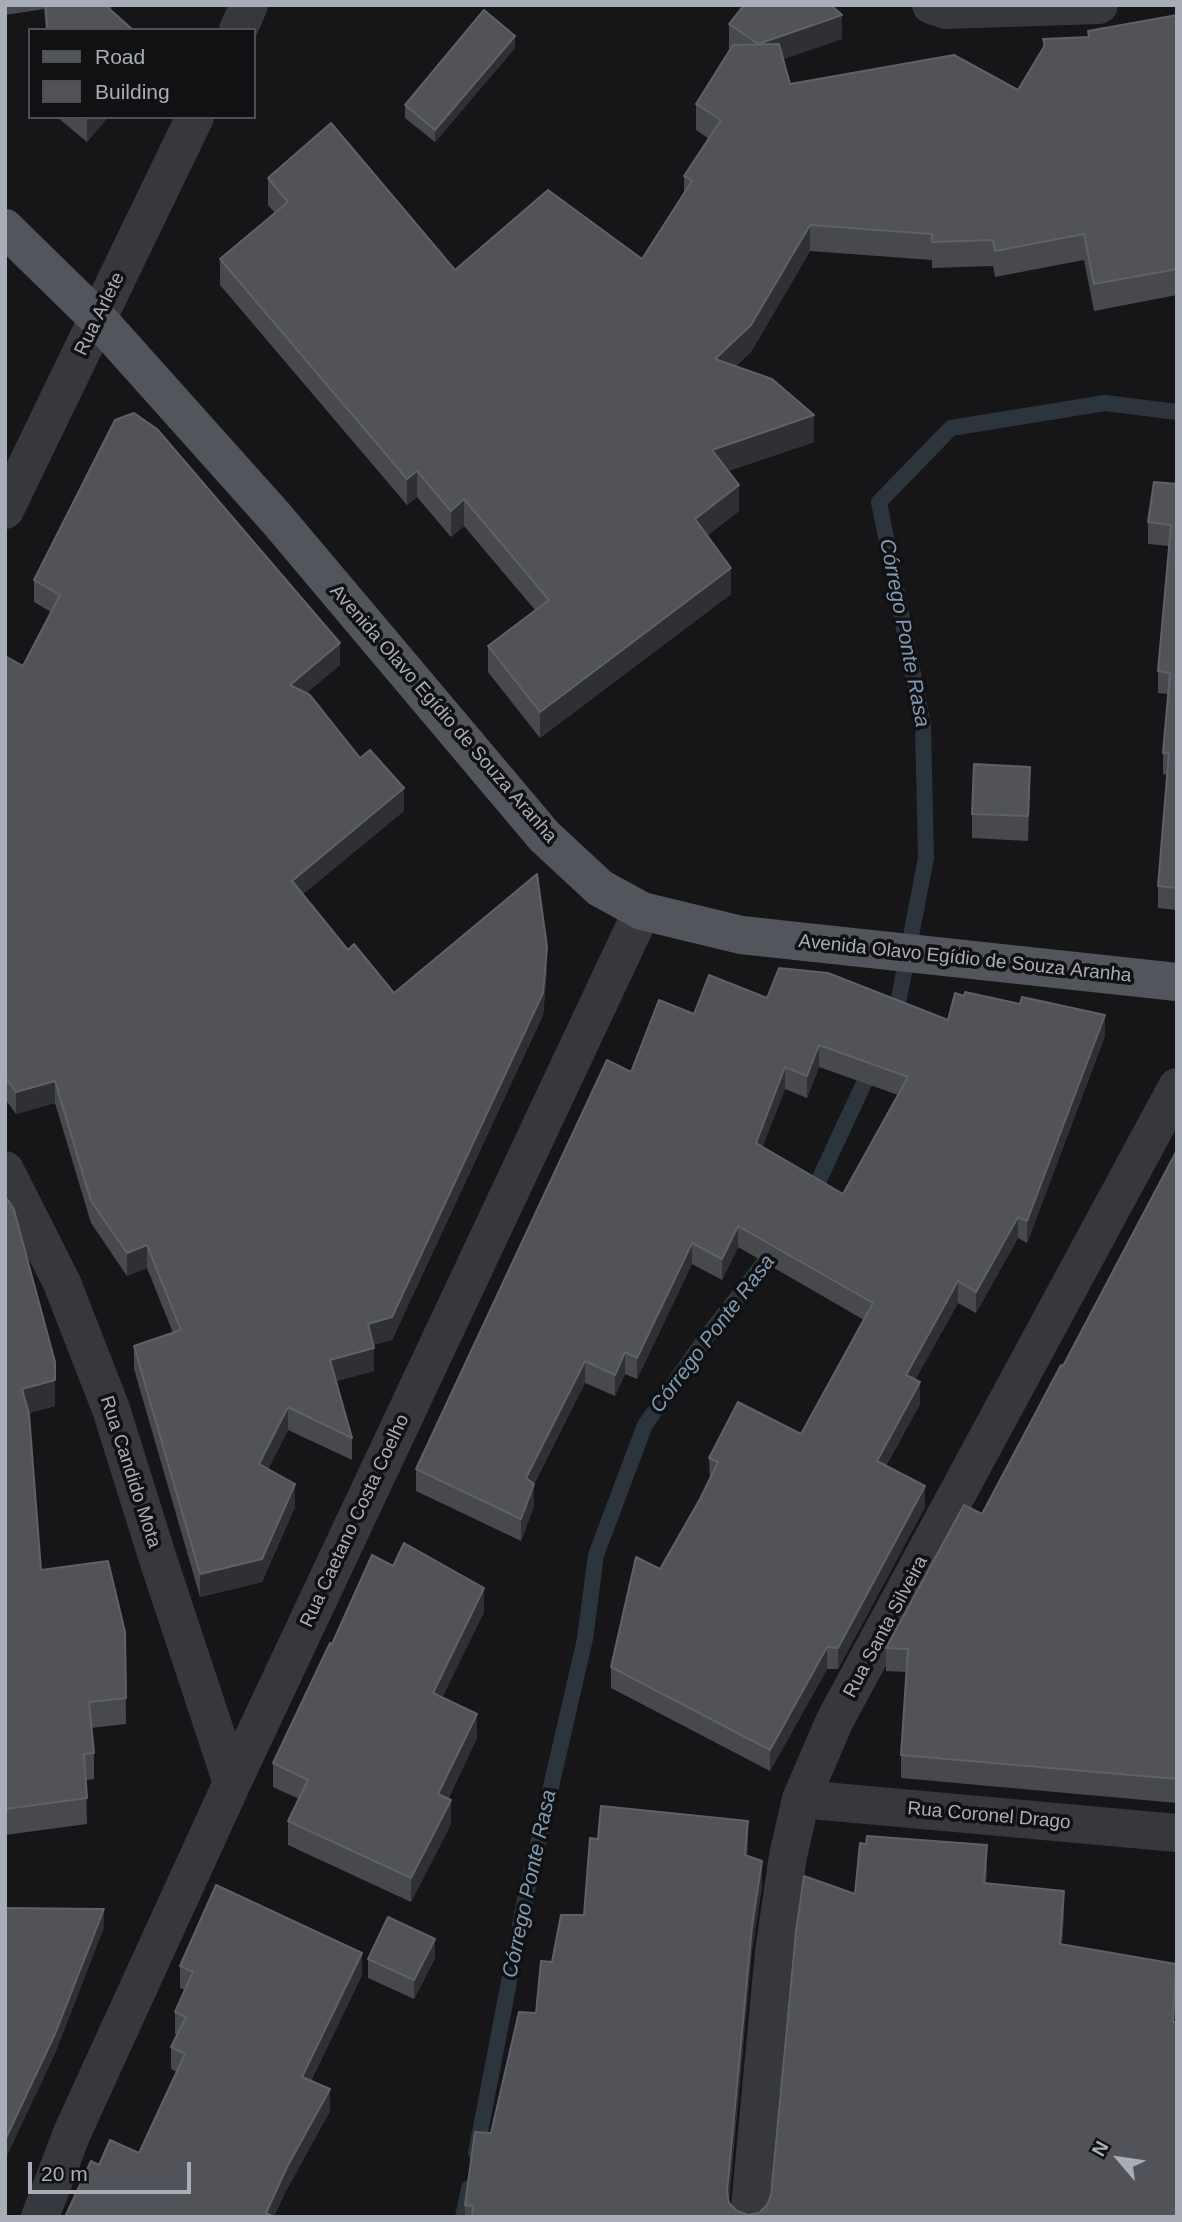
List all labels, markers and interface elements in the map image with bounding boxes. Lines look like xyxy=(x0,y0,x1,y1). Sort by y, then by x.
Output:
legend xyxy=(28,28,256,119)
text: Road xyxy=(95,45,145,68)
text: Building xyxy=(95,80,170,103)
street label: Rua Arlete xyxy=(70,269,130,359)
water label: Córrego Ponte Rasa xyxy=(873,537,935,729)
street label: Avenida Olavo Egídio de Souza Aranha xyxy=(325,580,561,848)
street label: Avenida Olavo Egídio de Souza Aranha xyxy=(797,930,1133,988)
water label: Córrego Ponte Rasa xyxy=(645,1250,781,1418)
street label: Rua Candido Mota xyxy=(95,1393,165,1551)
street label: Rua Caetano Costa Coelho xyxy=(296,1411,414,1631)
street label: Rua Santa Silveira xyxy=(839,1552,933,1702)
water label: Córrego Ponte Rasa xyxy=(498,1788,562,1980)
street label: Rua Coronel Drago xyxy=(906,1798,1072,1834)
north arrow xyxy=(1084,2124,1154,2194)
text: N xyxy=(1088,2137,1113,2160)
scale bar xyxy=(32,2148,194,2192)
text: 20 m xyxy=(41,2162,88,2185)

